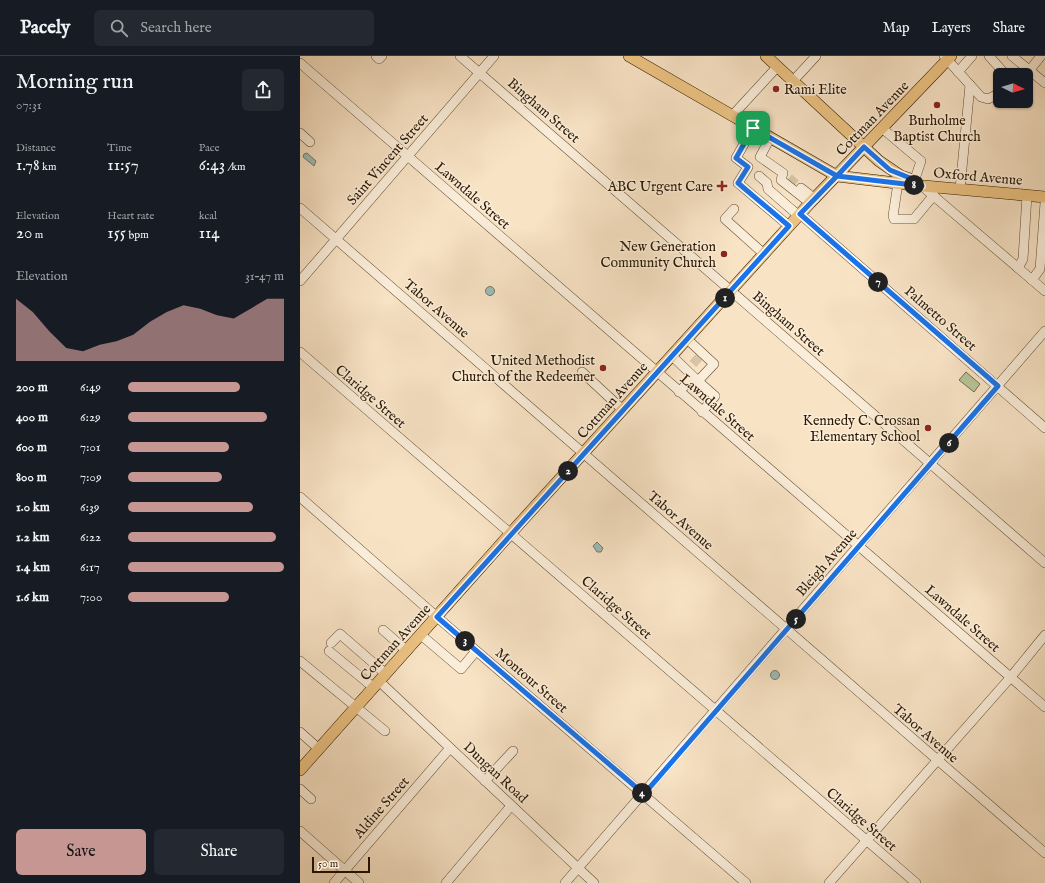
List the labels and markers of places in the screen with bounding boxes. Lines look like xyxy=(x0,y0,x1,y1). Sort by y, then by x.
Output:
place label: Rami Elite xyxy=(784,81,847,99)
marker: Rami Elite xyxy=(771,84,781,94)
marker: Burholme Baptist Church xyxy=(932,100,942,110)
pin xyxy=(736,111,770,145)
place label: Burholme Baptist Church xyxy=(893,112,981,146)
pin: 8 xyxy=(904,175,924,195)
place label: ABC Urgent Care xyxy=(607,178,714,196)
marker: ABC Urgent Care xyxy=(716,180,728,192)
place label: New Generation Community Church xyxy=(601,238,717,272)
marker: New Generation Community Church xyxy=(719,249,729,259)
pin: 7 xyxy=(868,272,888,292)
pin: 1 xyxy=(715,288,735,308)
place label: United Methodist Church of the Redeemer xyxy=(452,352,595,386)
marker: United Methodist Church of the Redeemer xyxy=(598,363,608,373)
place label: Kennedy C. Crossan Elementary School xyxy=(803,412,921,446)
marker: Kennedy C. Crossan Elementary School xyxy=(923,423,933,433)
pin: 6 xyxy=(939,433,959,453)
pin: 2 xyxy=(558,461,578,481)
pin: 5 xyxy=(786,609,806,629)
pin: 3 xyxy=(455,631,475,651)
pin: 4 xyxy=(632,783,652,803)

